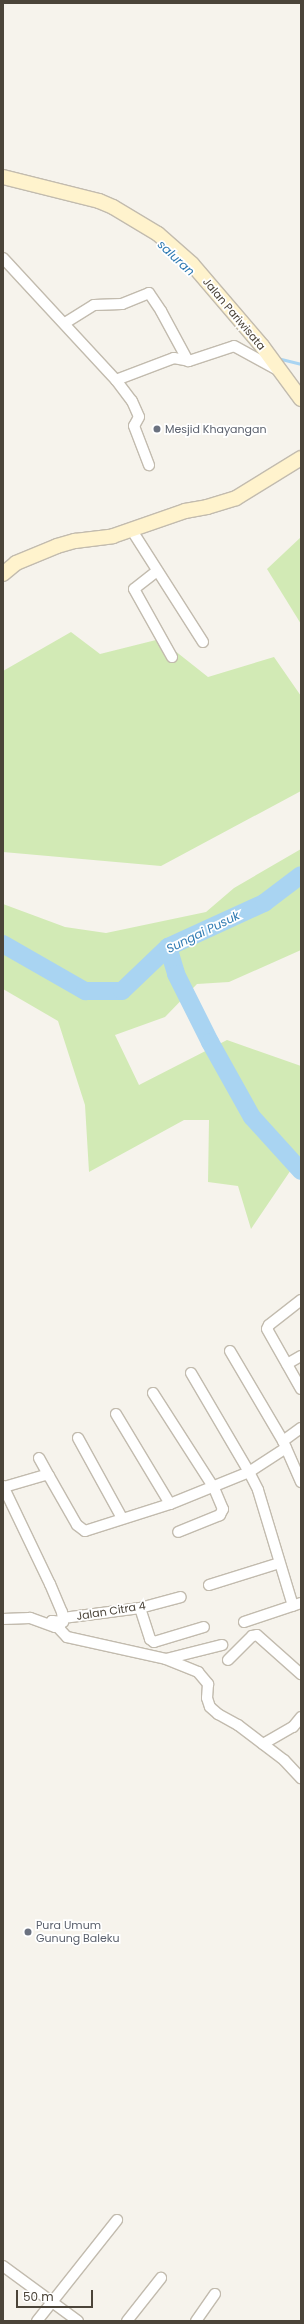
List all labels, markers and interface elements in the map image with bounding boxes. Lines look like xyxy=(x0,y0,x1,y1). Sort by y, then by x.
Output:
water label: saluran xyxy=(155,237,197,279)
street label: Jalan Pariwisata xyxy=(200,275,268,353)
place label: Mesjid Khayangan xyxy=(165,422,266,436)
marker: Mesjid Khayangan xyxy=(152,424,162,434)
water label: Sungai Pusuk xyxy=(164,908,242,956)
street label: Jalan Citra 4 xyxy=(75,1599,147,1623)
place label: Pura Umum Gunung Baleku xyxy=(36,1919,120,1945)
marker: Pura Umum Gunung Baleku xyxy=(23,1927,33,1937)
scale bar xyxy=(18,2282,95,2308)
text: 50 m xyxy=(23,2288,54,2305)

